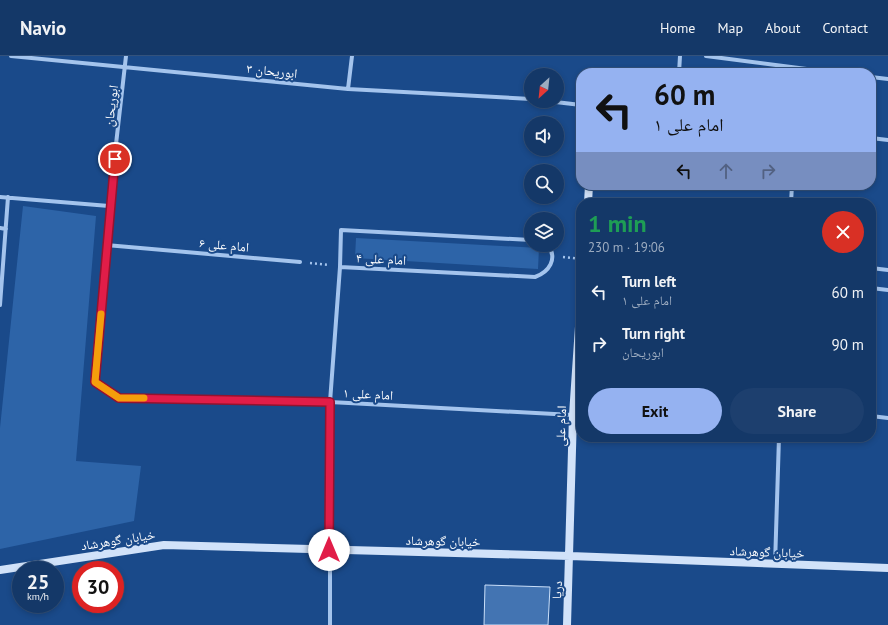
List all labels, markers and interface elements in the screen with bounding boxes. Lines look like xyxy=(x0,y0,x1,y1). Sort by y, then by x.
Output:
text: Navio xyxy=(20,16,66,40)
text: Home xyxy=(660,19,695,37)
text: Map xyxy=(717,19,743,37)
text: About xyxy=(765,19,801,37)
text: Contact xyxy=(823,19,868,37)
street label: ابوریحان ۳ xyxy=(246,60,298,82)
north arrow xyxy=(524,68,564,108)
map controls xyxy=(524,68,564,252)
text: 60 m xyxy=(654,76,715,113)
street label: ابوریحان xyxy=(100,84,122,128)
icon: left xyxy=(588,84,640,136)
text: امام علی ۱ xyxy=(654,113,723,136)
button: sound xyxy=(524,116,564,156)
pin xyxy=(98,142,132,176)
icon: arrive xyxy=(104,148,126,170)
icon: left xyxy=(673,160,695,182)
icon: ahead xyxy=(715,160,737,182)
icon: right xyxy=(757,160,779,182)
button: search xyxy=(524,164,564,204)
text: 1 min xyxy=(588,208,647,239)
button: close xyxy=(822,211,864,253)
button: layers xyxy=(524,212,564,252)
street label: امام علی ۶ xyxy=(198,234,250,256)
text: 230 m · 19:06 xyxy=(588,239,665,256)
street label: امام علی ۴ xyxy=(356,249,406,269)
text: Turn left xyxy=(622,272,676,291)
icon: left xyxy=(588,281,610,303)
text: 60 m xyxy=(831,283,864,302)
text: امام علی ۱ xyxy=(622,292,672,309)
text: Turn right xyxy=(622,324,685,343)
icon: right xyxy=(588,333,610,355)
text: 90 m xyxy=(831,335,864,354)
text: ابوریحان xyxy=(622,344,664,361)
street label: امام علی ۱ xyxy=(343,384,393,404)
button: Exit xyxy=(588,388,722,434)
button: Share xyxy=(730,388,864,434)
street label: امام علی xyxy=(552,405,570,447)
street label: خیابان گوهرشاد xyxy=(80,526,156,554)
position arrow xyxy=(308,529,350,571)
street label: خیابان گوهرشاد xyxy=(405,532,481,550)
street label: خیابان گوهرشاد xyxy=(729,542,805,562)
speed limit sign: 30 xyxy=(72,561,124,613)
text: 25 xyxy=(27,569,49,595)
street label: دریا xyxy=(548,580,566,600)
text: km/h xyxy=(27,590,49,603)

